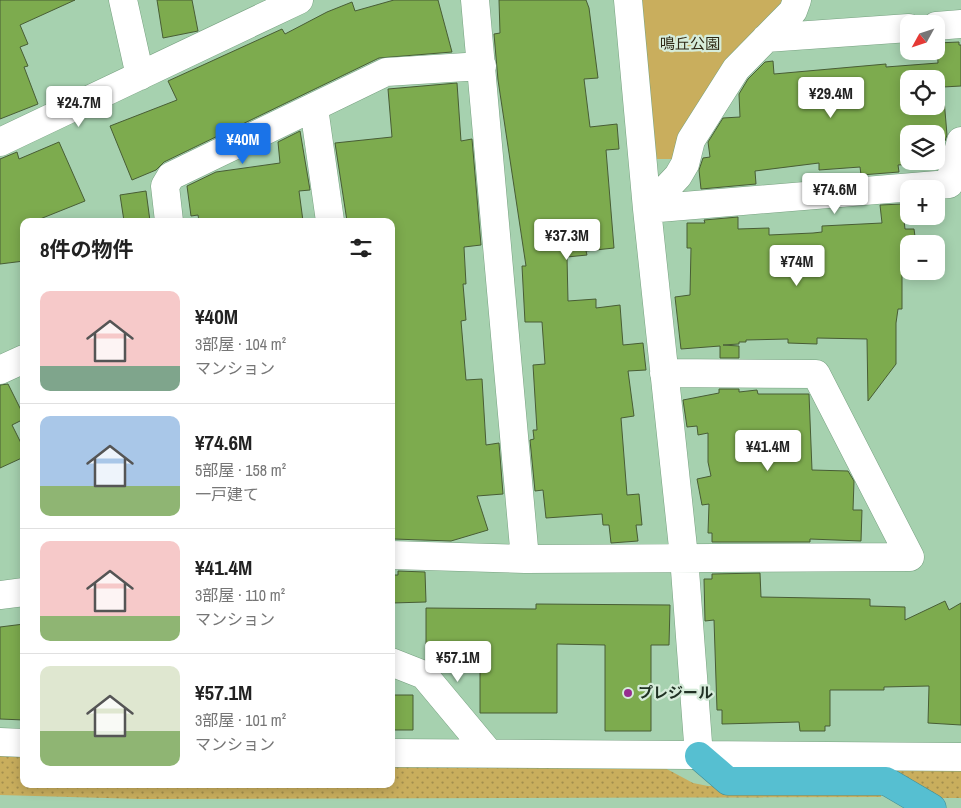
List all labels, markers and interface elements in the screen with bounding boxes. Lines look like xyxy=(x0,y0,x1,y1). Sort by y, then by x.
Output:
north arrow xyxy=(900,15,945,60)
map controls xyxy=(900,15,945,280)
park label: 鳴丘公園 xyxy=(660,33,720,54)
button: locate xyxy=(900,70,945,115)
pin: ¥29.4M xyxy=(790,76,872,119)
text: ¥29.4M xyxy=(809,82,853,104)
pin: ¥24.7M xyxy=(38,86,120,128)
text: ¥24.7M xyxy=(57,91,101,113)
pin: ¥40M xyxy=(213,122,273,165)
button: layers xyxy=(900,125,945,170)
text: ¥40M xyxy=(227,128,259,150)
pin: ¥74.6M xyxy=(794,172,876,215)
text: ¥74.6M xyxy=(813,178,857,200)
button: + xyxy=(900,180,945,225)
pin: ¥37.3M xyxy=(526,218,608,261)
text: ¥37.3M xyxy=(545,224,589,246)
icon: filters xyxy=(347,234,375,262)
text: 8件の物件 xyxy=(40,235,134,264)
button: − xyxy=(900,235,945,280)
pin: ¥74M xyxy=(767,244,827,287)
text: ¥74M xyxy=(781,250,813,272)
text: ¥40M xyxy=(195,302,238,331)
icon: home xyxy=(80,311,140,371)
text: 3部屋 · 104 m² xyxy=(195,333,286,355)
text: マンション xyxy=(195,357,275,379)
text: ¥74.6M xyxy=(195,428,252,457)
pin: ¥41.4M xyxy=(727,430,809,472)
text: ¥41.4M xyxy=(746,435,790,457)
icon: home xyxy=(80,436,140,496)
text: 5部屋 · 158 m² xyxy=(195,459,286,481)
text: 一戸建て xyxy=(195,483,259,505)
text: ¥41.4M xyxy=(195,553,252,582)
icon: home xyxy=(80,561,140,621)
text: 3部屋 · 110 m² xyxy=(195,584,285,606)
text: マンション xyxy=(195,608,275,630)
pin: ¥57.1M xyxy=(417,640,499,683)
text: ¥57.1M xyxy=(436,646,480,668)
text: ¥57.1M xyxy=(195,678,252,707)
place label: プレジール xyxy=(638,682,713,703)
icon: home xyxy=(80,686,140,746)
marker: プレジール xyxy=(622,687,634,699)
text: 3部屋 · 101 m² xyxy=(195,709,286,731)
text: マンション xyxy=(195,733,275,755)

